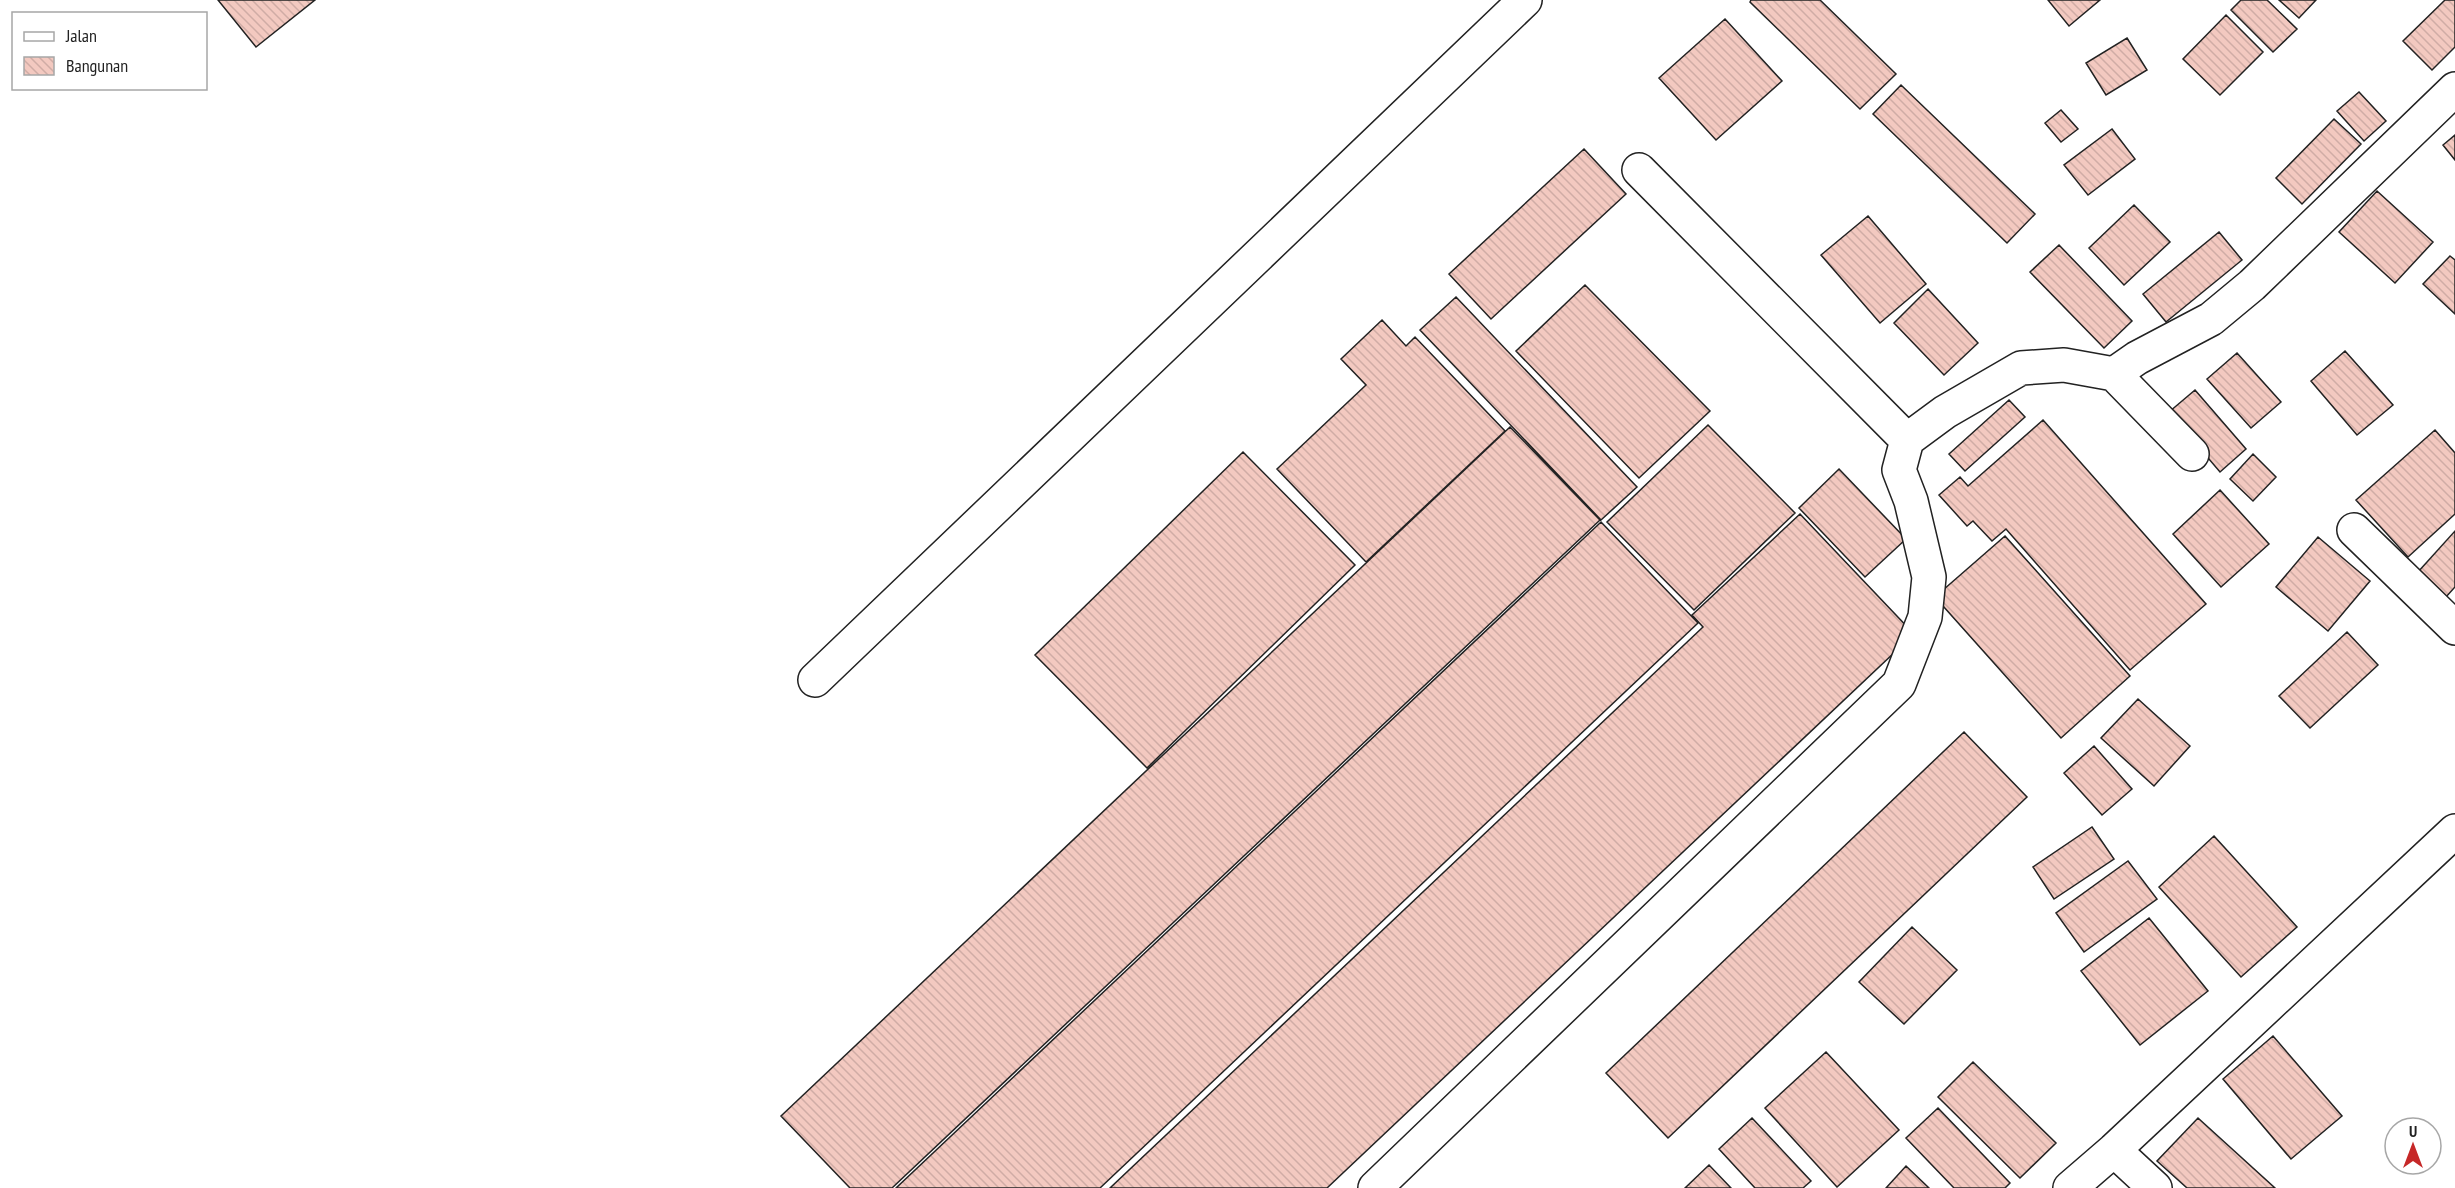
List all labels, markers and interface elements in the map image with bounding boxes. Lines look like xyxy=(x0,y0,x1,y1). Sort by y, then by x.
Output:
legend xyxy=(12,12,207,90)
text: Jalan xyxy=(65,24,97,47)
text: Bangunan xyxy=(66,54,128,77)
north arrow xyxy=(2383,1116,2443,1176)
text: U xyxy=(2409,1121,2417,1141)

